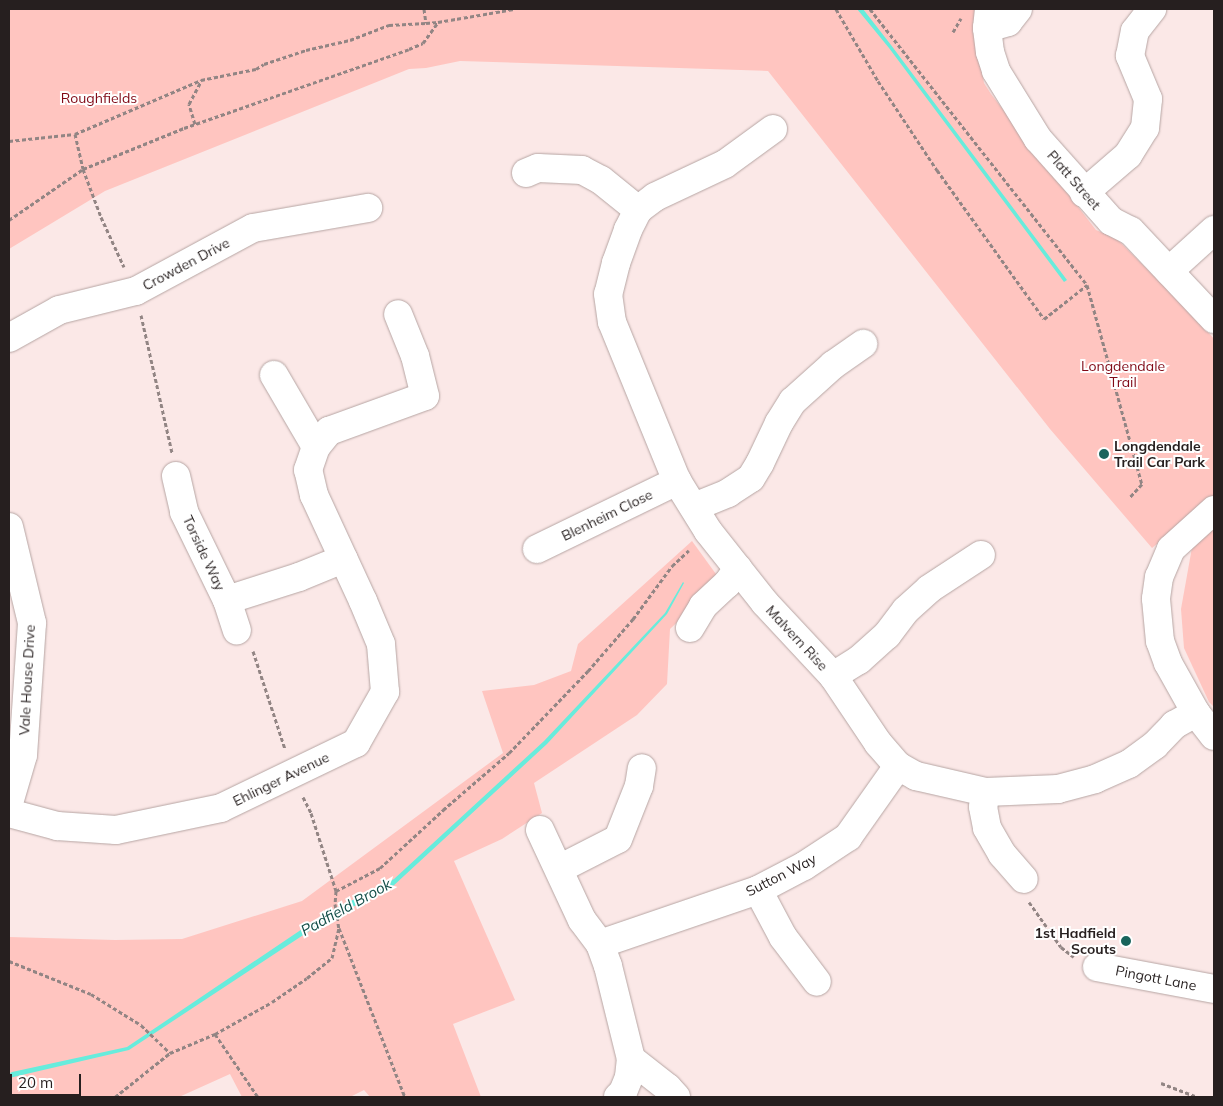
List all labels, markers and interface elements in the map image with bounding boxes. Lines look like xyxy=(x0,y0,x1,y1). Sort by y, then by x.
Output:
park label: Roughfields xyxy=(61,90,137,106)
street label: Platt Street xyxy=(1044,147,1104,213)
street label: Crowden Drive xyxy=(140,234,232,294)
park label: Longdendale Trail xyxy=(1081,358,1165,391)
place label: Longdendale Trail Car Park xyxy=(1114,438,1205,471)
marker: Longdendale Trail Car Park xyxy=(1098,448,1110,460)
street label: Blenheim Close xyxy=(559,486,655,544)
street label: Torside Way xyxy=(179,513,229,593)
street label: Malvern Rise xyxy=(762,602,832,674)
street label: Vale House Drive xyxy=(16,624,38,736)
street label: Ehlinger Avenue xyxy=(230,748,332,810)
street label: Sutton Way xyxy=(743,850,819,900)
water label: Padfield Brook xyxy=(297,875,395,939)
place label: 1st Hadfield Scouts xyxy=(1035,925,1116,958)
marker: 1st Hadfield Scouts xyxy=(1120,935,1132,947)
street label: Pingott Lane xyxy=(1114,962,1198,994)
scale bar xyxy=(12,1064,84,1096)
text: 20 m xyxy=(18,1073,53,1092)

